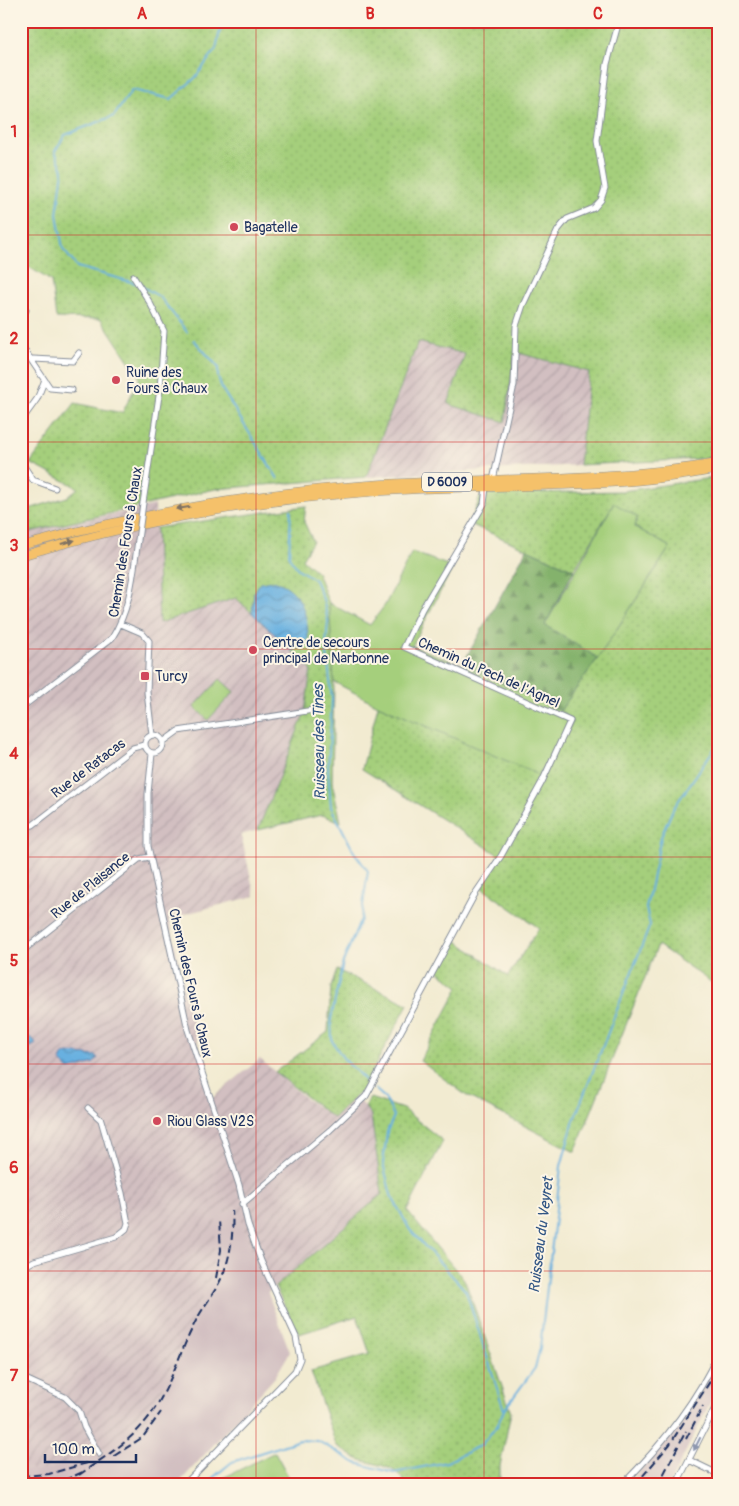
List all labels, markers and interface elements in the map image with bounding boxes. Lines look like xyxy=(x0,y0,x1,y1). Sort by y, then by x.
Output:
text: A xyxy=(137,4,148,24)
text: B xyxy=(365,4,375,24)
text: C xyxy=(593,4,603,24)
text: 1 xyxy=(11,122,17,142)
place label: Bagatelle xyxy=(244,219,298,236)
marker: Bagatelle xyxy=(228,221,240,233)
text: 2 xyxy=(10,329,19,349)
place label: Ruine des Fours à Chaux xyxy=(126,364,208,397)
marker: Ruine des Fours à Chaux xyxy=(110,374,122,386)
street label: Chemin des Fours à Chaux xyxy=(105,465,146,619)
road number: D 6009 xyxy=(422,472,472,492)
one-way arrow xyxy=(174,505,190,513)
text: 3 xyxy=(10,536,19,556)
one-way arrow xyxy=(61,538,76,546)
place label: Centre de secours principal de Narbonne xyxy=(263,634,389,667)
street label: Chemin du Pech de l'Agnel xyxy=(415,634,562,711)
marker: Centre de secours principal de Narbonne xyxy=(247,644,259,656)
place label: Turcy xyxy=(155,668,188,685)
marker: Turcy xyxy=(139,670,151,682)
water label: Ruisseau des Tines xyxy=(309,682,330,800)
street label: Rue de Ratacas xyxy=(48,735,129,802)
text: 4 xyxy=(9,744,19,764)
street label: Rue de Plaisance xyxy=(48,848,133,922)
street label: Chemin des Fours à Chaux xyxy=(165,907,216,1059)
text: 5 xyxy=(10,951,19,971)
place label: Riou Glass V2S xyxy=(167,1113,254,1130)
marker: Riou Glass V2S xyxy=(151,1115,163,1127)
text: 6 xyxy=(9,1158,19,1178)
water label: Ruisseau du Veyret xyxy=(525,1174,558,1294)
text: 7 xyxy=(10,1366,19,1386)
scale bar xyxy=(45,1431,136,1463)
one-way arrow xyxy=(693,1436,701,1451)
text: 100 m xyxy=(52,1440,95,1459)

